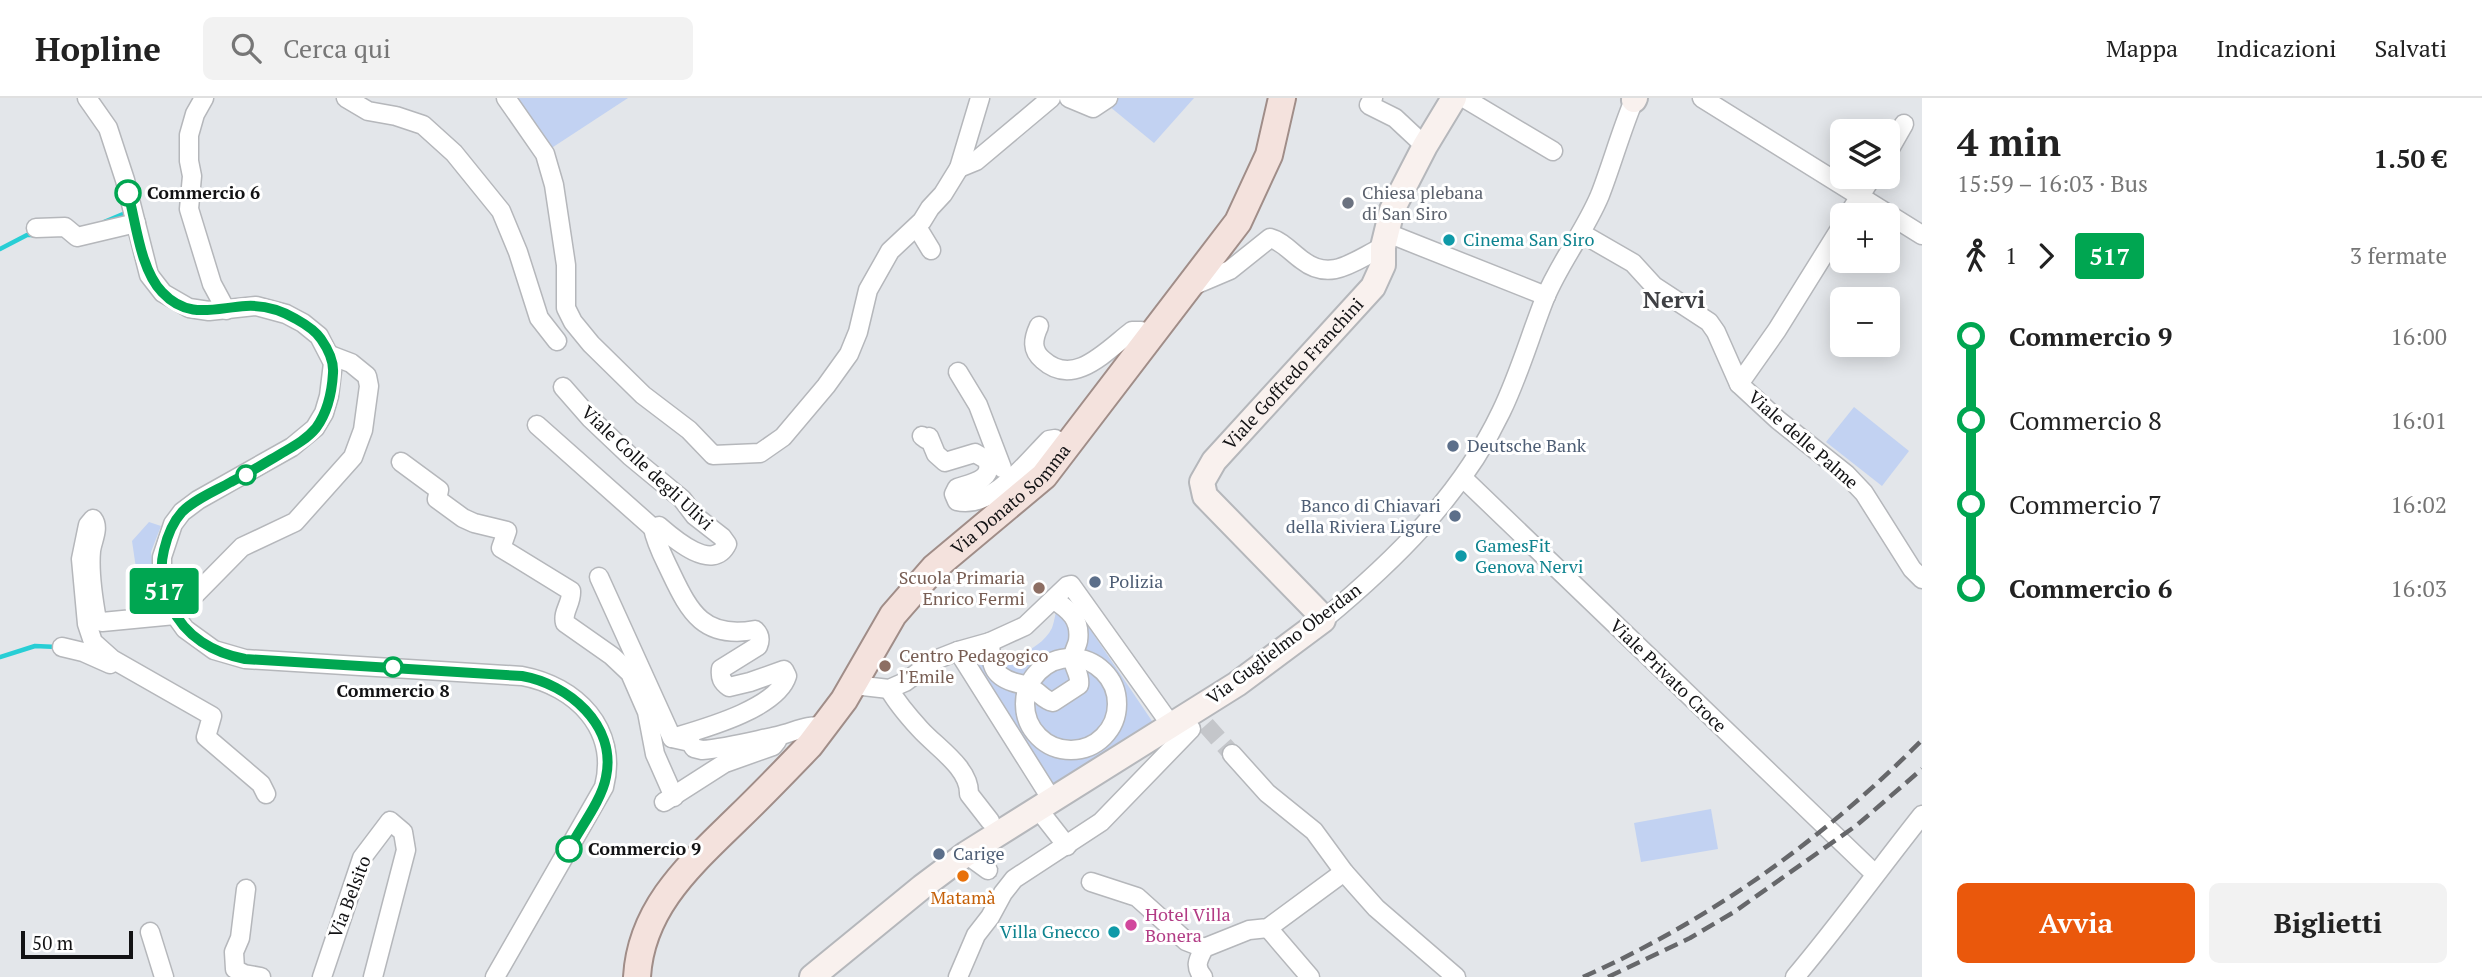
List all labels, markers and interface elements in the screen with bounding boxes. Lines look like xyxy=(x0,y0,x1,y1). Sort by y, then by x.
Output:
search box xyxy=(203,17,693,80)
text: Hopline xyxy=(35,27,161,70)
icon: search xyxy=(227,29,265,67)
text: Cerca qui xyxy=(283,31,391,65)
text: Mappa xyxy=(2106,32,2178,64)
text: Indicazioni xyxy=(2216,32,2336,64)
text: Salvati xyxy=(2374,32,2447,64)
text: 4 min xyxy=(1957,117,2061,167)
map controls xyxy=(1830,119,1900,357)
button: layers xyxy=(1830,119,1900,189)
text: 1.50 € xyxy=(2374,141,2447,175)
text: 15:59 – 16:03 · Bus xyxy=(1957,168,2148,199)
marker: Commercio 6 xyxy=(115,180,141,206)
place label: Commercio 6 xyxy=(147,180,260,204)
place label: Chiesa plebana di San Siro xyxy=(1362,180,1483,225)
marker: Chiesa plebana di San Siro xyxy=(1340,195,1356,211)
button: + xyxy=(1830,203,1900,273)
place label: Cinema San Siro xyxy=(1463,227,1595,251)
marker: Cinema San Siro xyxy=(1441,232,1457,248)
icon: walk xyxy=(1957,237,1995,275)
icon: forward xyxy=(2027,237,2065,275)
text: 1 xyxy=(2005,240,2017,271)
text: 517 xyxy=(2089,240,2130,272)
text: 3 fermate xyxy=(2350,240,2447,271)
district label: Nervi xyxy=(1643,283,1705,315)
button: − xyxy=(1830,287,1900,357)
street label: Viale Goffredo Franchini xyxy=(1217,292,1368,454)
text: Commercio 9 xyxy=(2009,319,2172,353)
text: 16:00 xyxy=(2390,321,2447,352)
street label: Viale delle Palme xyxy=(1743,385,1864,494)
street label: Viale Colle degli Ulivi xyxy=(577,400,719,535)
text: Commercio 8 xyxy=(2009,403,2162,437)
text: 16:01 xyxy=(2390,405,2447,436)
place label: Deutsche Bank xyxy=(1467,433,1587,457)
marker: Deutsche Bank xyxy=(1445,438,1461,454)
street label: Via Donato Somma xyxy=(945,439,1075,560)
unlabelled marker xyxy=(236,465,256,485)
text: Commercio 7 xyxy=(2009,487,2162,521)
text: 16:02 xyxy=(2390,489,2447,520)
place label: Banco di Chiavari della Riviera Ligure xyxy=(1286,493,1441,538)
marker: Banco di Chiavari della Riviera Ligure xyxy=(1447,508,1463,524)
place label: GamesFit Genova Nervi xyxy=(1475,533,1583,578)
marker: GamesFit Genova Nervi xyxy=(1453,548,1469,564)
place label: Scuola Primaria Enrico Fermi xyxy=(899,565,1025,610)
line badge: 517 xyxy=(124,568,204,614)
place label: Polizia xyxy=(1109,569,1163,593)
text: Commercio 6 xyxy=(2009,571,2172,605)
text: 16:03 xyxy=(2390,573,2447,604)
marker: Polizia xyxy=(1087,574,1103,590)
text: 517 xyxy=(144,575,184,607)
street label: Via Guglielmo Oberdan xyxy=(1201,577,1366,709)
marker: Scuola Primaria Enrico Fermi xyxy=(1031,580,1047,596)
street label: Viale Privato Croce xyxy=(1605,613,1732,737)
place label: Centro Pedagogico l'Emile xyxy=(899,643,1049,688)
marker: Commercio 8 xyxy=(383,657,403,677)
marker: Centro Pedagogico l'Emile xyxy=(877,658,893,674)
place label: Commercio 8 xyxy=(336,678,450,702)
marker: Commercio 9 xyxy=(556,836,582,862)
place label: Commercio 9 xyxy=(588,836,701,860)
place label: Carige xyxy=(953,841,1005,865)
marker: Carige xyxy=(931,846,947,862)
street label: Via Belsito xyxy=(322,852,376,941)
marker: Matamà xyxy=(955,868,971,884)
button: Avvia xyxy=(1957,883,2195,963)
button: Biglietti xyxy=(2209,883,2447,963)
place label: Matamà xyxy=(930,885,996,909)
place label: Hotel Villa Bonera xyxy=(1145,902,1231,947)
marker: Hotel Villa Bonera xyxy=(1123,917,1139,933)
place label: Villa Gnecco xyxy=(1000,919,1100,943)
marker: Villa Gnecco xyxy=(1106,924,1122,940)
scale bar xyxy=(21,928,133,960)
text: 50 m xyxy=(32,930,73,955)

